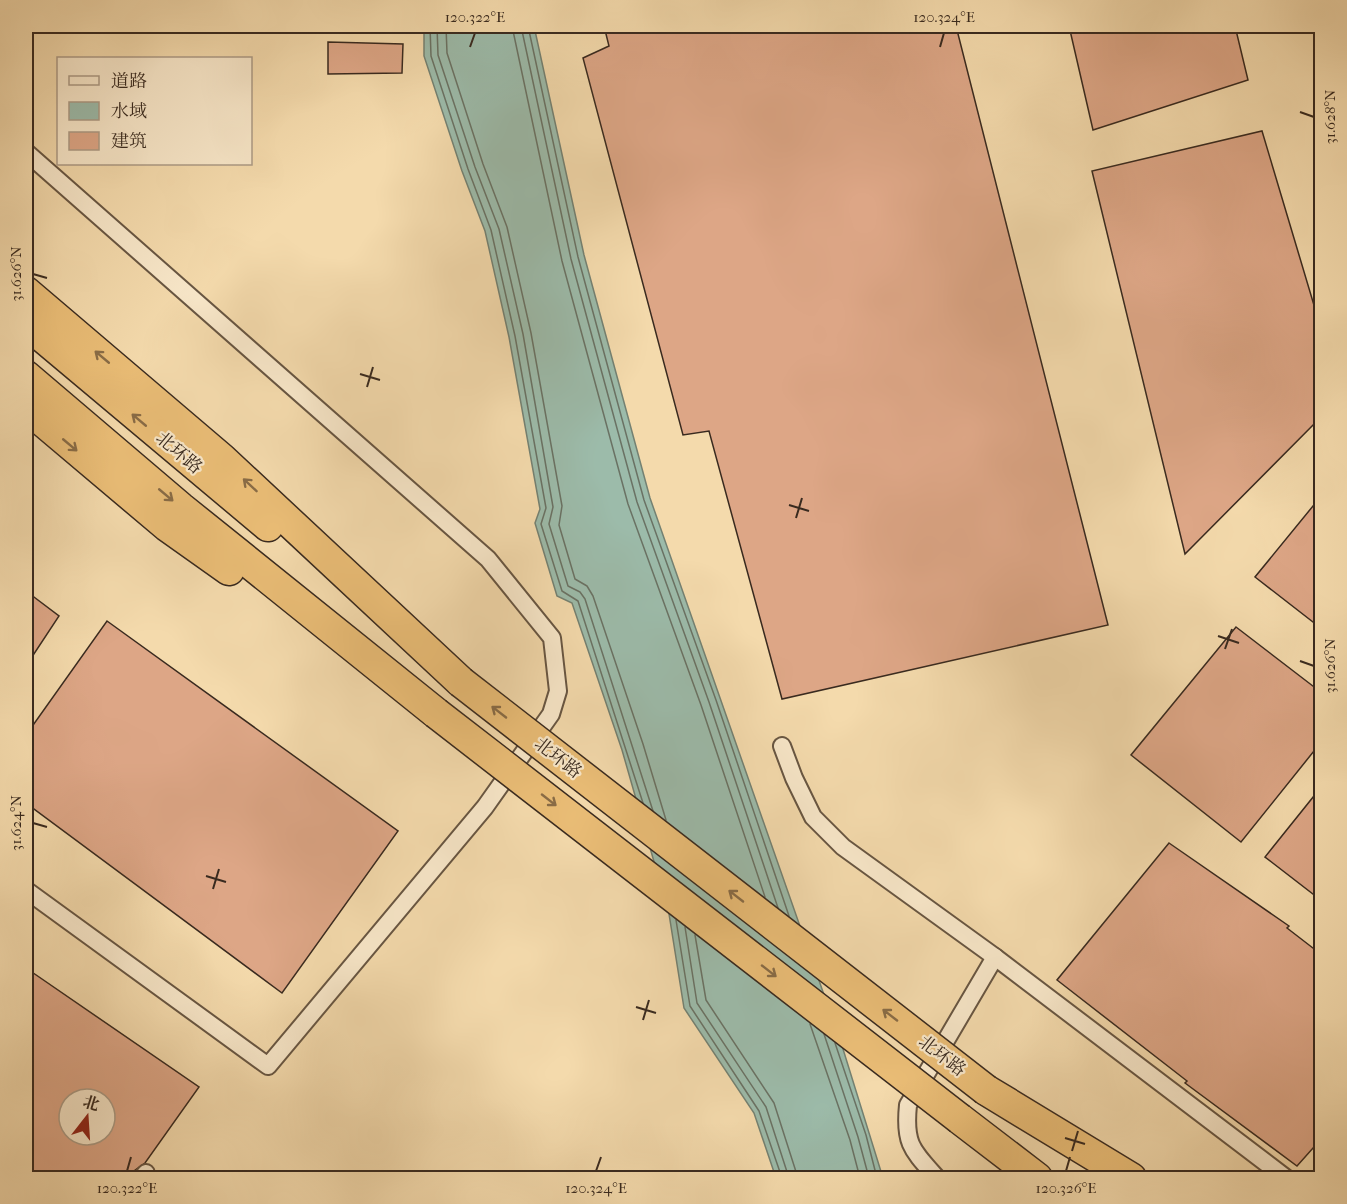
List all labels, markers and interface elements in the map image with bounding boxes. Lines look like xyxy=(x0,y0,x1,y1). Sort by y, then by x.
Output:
text: 120.322°E xyxy=(445,8,505,26)
text: 120.324°E xyxy=(913,8,975,26)
legend xyxy=(57,57,252,165)
text: 道路 xyxy=(111,71,147,92)
text: 31.628°N xyxy=(1321,89,1339,144)
text: 水域 xyxy=(111,101,147,122)
text: 建筑 xyxy=(111,131,147,152)
text: 31.626°N xyxy=(7,246,25,302)
one-way arrow xyxy=(94,351,110,364)
one-way arrow xyxy=(131,413,147,426)
street label: 北环路 xyxy=(152,428,206,478)
one-way arrow xyxy=(62,438,77,452)
one-way arrow xyxy=(242,477,257,492)
one-way arrow xyxy=(158,488,173,502)
text: 31.626°N xyxy=(1321,638,1339,694)
one-way arrow xyxy=(491,705,507,718)
street label: 北环路 xyxy=(530,733,586,783)
text: 31.624°N xyxy=(7,794,25,851)
one-way arrow xyxy=(540,794,556,807)
one-way arrow xyxy=(728,889,744,902)
one-way arrow xyxy=(761,965,777,978)
one-way arrow xyxy=(882,1009,898,1022)
street label: 北环路 xyxy=(914,1031,970,1081)
north arrow xyxy=(57,1087,117,1147)
text: 北 xyxy=(81,1092,102,1115)
text: 120.322°E xyxy=(97,1179,157,1197)
text: 120.324°E xyxy=(565,1179,627,1197)
text: 120.326°E xyxy=(1036,1179,1096,1197)

